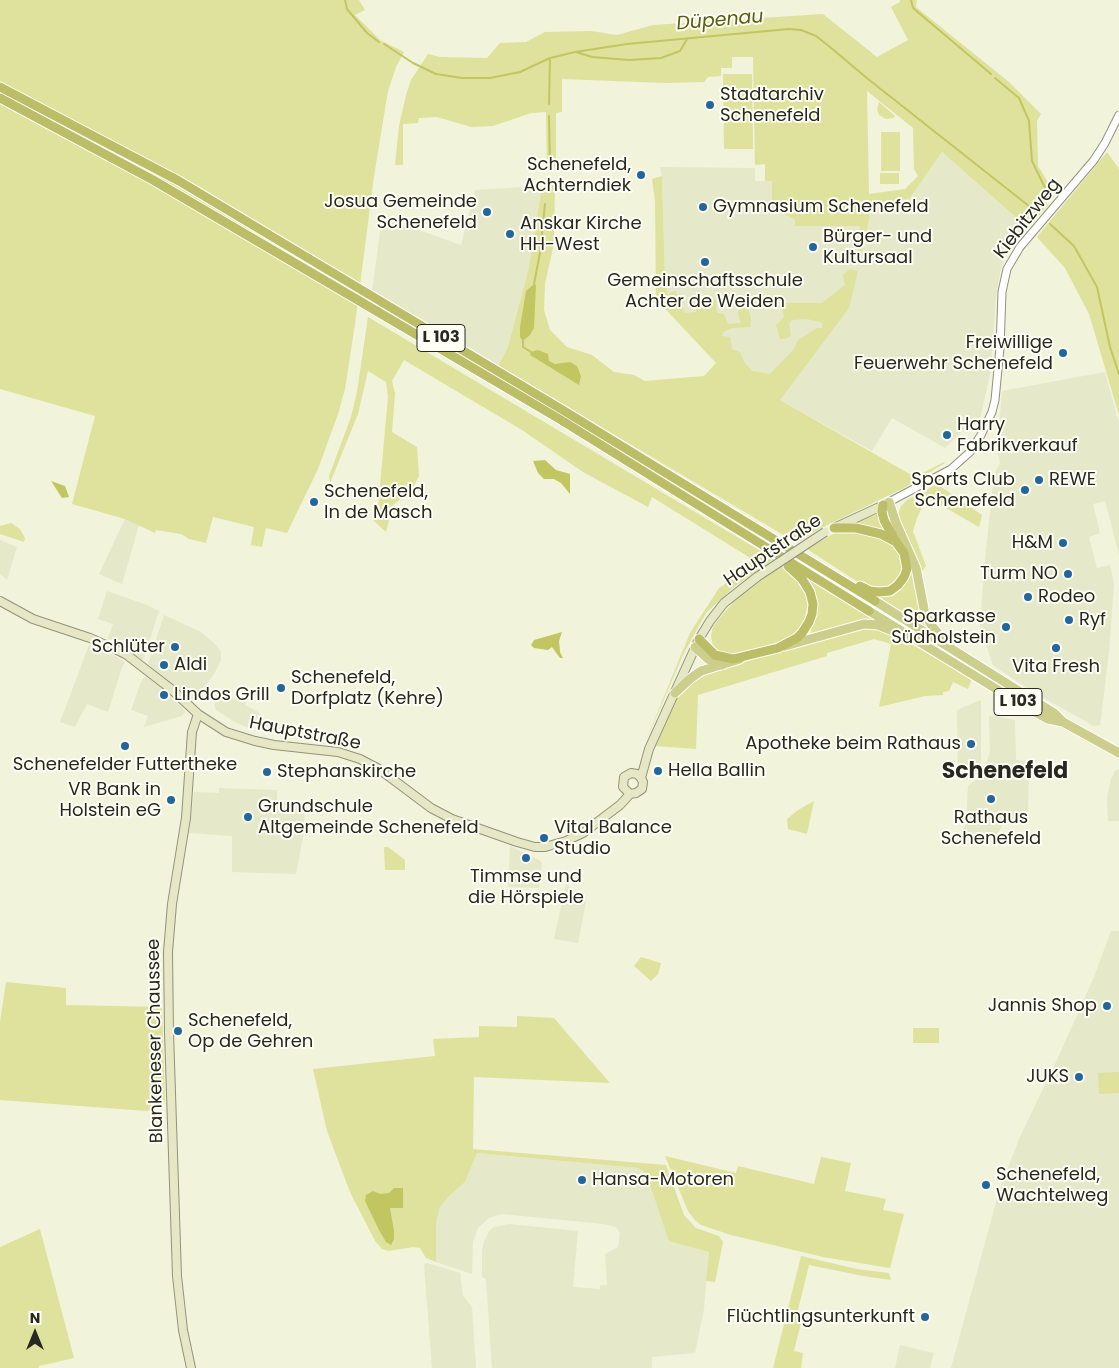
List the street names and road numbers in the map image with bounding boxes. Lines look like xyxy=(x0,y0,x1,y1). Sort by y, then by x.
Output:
street label: Kiebitzweg xyxy=(990,175,1066,263)
road number: L 103 xyxy=(417,324,465,352)
street label: Hauptstraße xyxy=(720,510,826,592)
road number: L 103 xyxy=(994,689,1042,716)
street label: Hauptstraße xyxy=(247,713,363,755)
street label: Blankeneser Chaussee xyxy=(143,939,169,1143)

